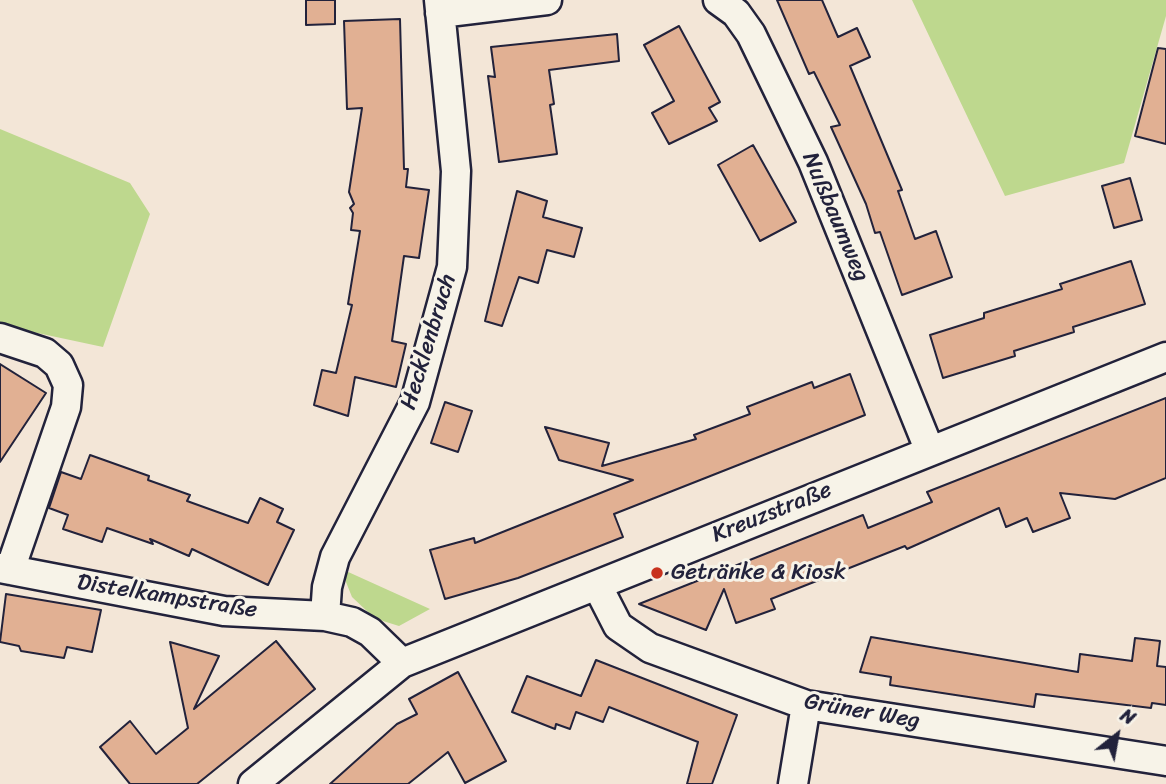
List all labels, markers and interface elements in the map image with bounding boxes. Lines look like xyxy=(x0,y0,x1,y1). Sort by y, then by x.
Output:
street label: Nußbaumweg xyxy=(795,148,875,286)
street label: Hecklenbruch xyxy=(395,271,463,413)
street label: Kreuzstraße xyxy=(708,476,836,550)
place label: Getränke & Kiosk xyxy=(671,559,846,587)
marker: Getränke & Kiosk xyxy=(649,565,665,581)
street label: Distelkampstraße xyxy=(75,569,259,625)
street label: Grüner Weg xyxy=(802,688,922,736)
text: N xyxy=(1114,699,1142,734)
north arrow xyxy=(1082,700,1152,770)

